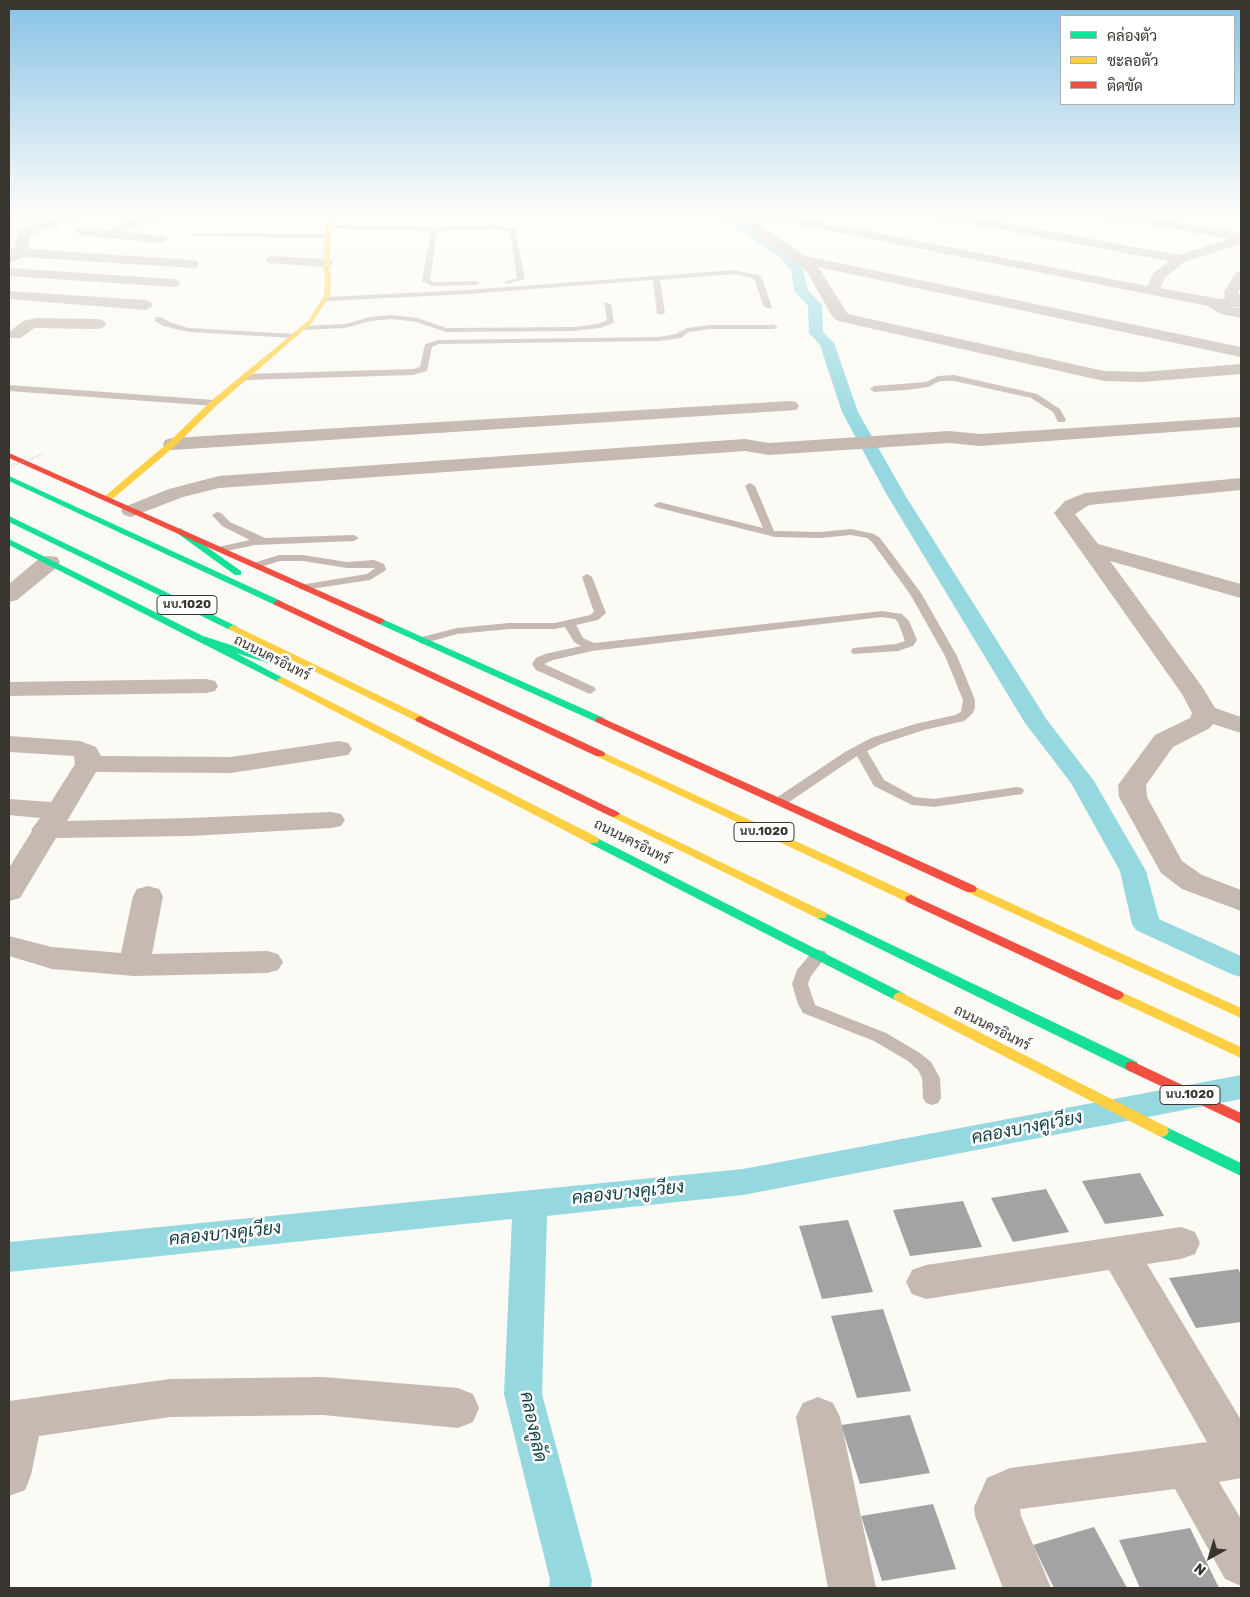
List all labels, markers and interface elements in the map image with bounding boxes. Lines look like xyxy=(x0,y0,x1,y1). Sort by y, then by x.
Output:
legend xyxy=(1060,15,1235,105)
text: คล่องตัว xyxy=(1107,27,1157,45)
text: ชะลอตัว xyxy=(1107,52,1158,70)
text: ติดขัด xyxy=(1107,77,1143,95)
road number: นบ.1020 xyxy=(157,596,217,614)
street label: ถนนนครอินทร์ xyxy=(231,632,313,684)
street label: ถนนนครอินทร์ xyxy=(591,816,673,868)
road number: นบ.1020 xyxy=(734,822,794,842)
street label: ถนนนครอินทร์ xyxy=(951,1002,1033,1054)
road number: นบ.1020 xyxy=(1160,1086,1220,1104)
water label: คลองบางคูเวียง xyxy=(970,1107,1084,1149)
water label: คลองบางคูเวียง xyxy=(571,1176,685,1210)
water label: คลองบางคูเวียง xyxy=(168,1217,282,1251)
water label: คลองคูลัด xyxy=(515,1390,551,1464)
north arrow xyxy=(1185,1532,1235,1582)
text: N xyxy=(1191,1559,1210,1579)

